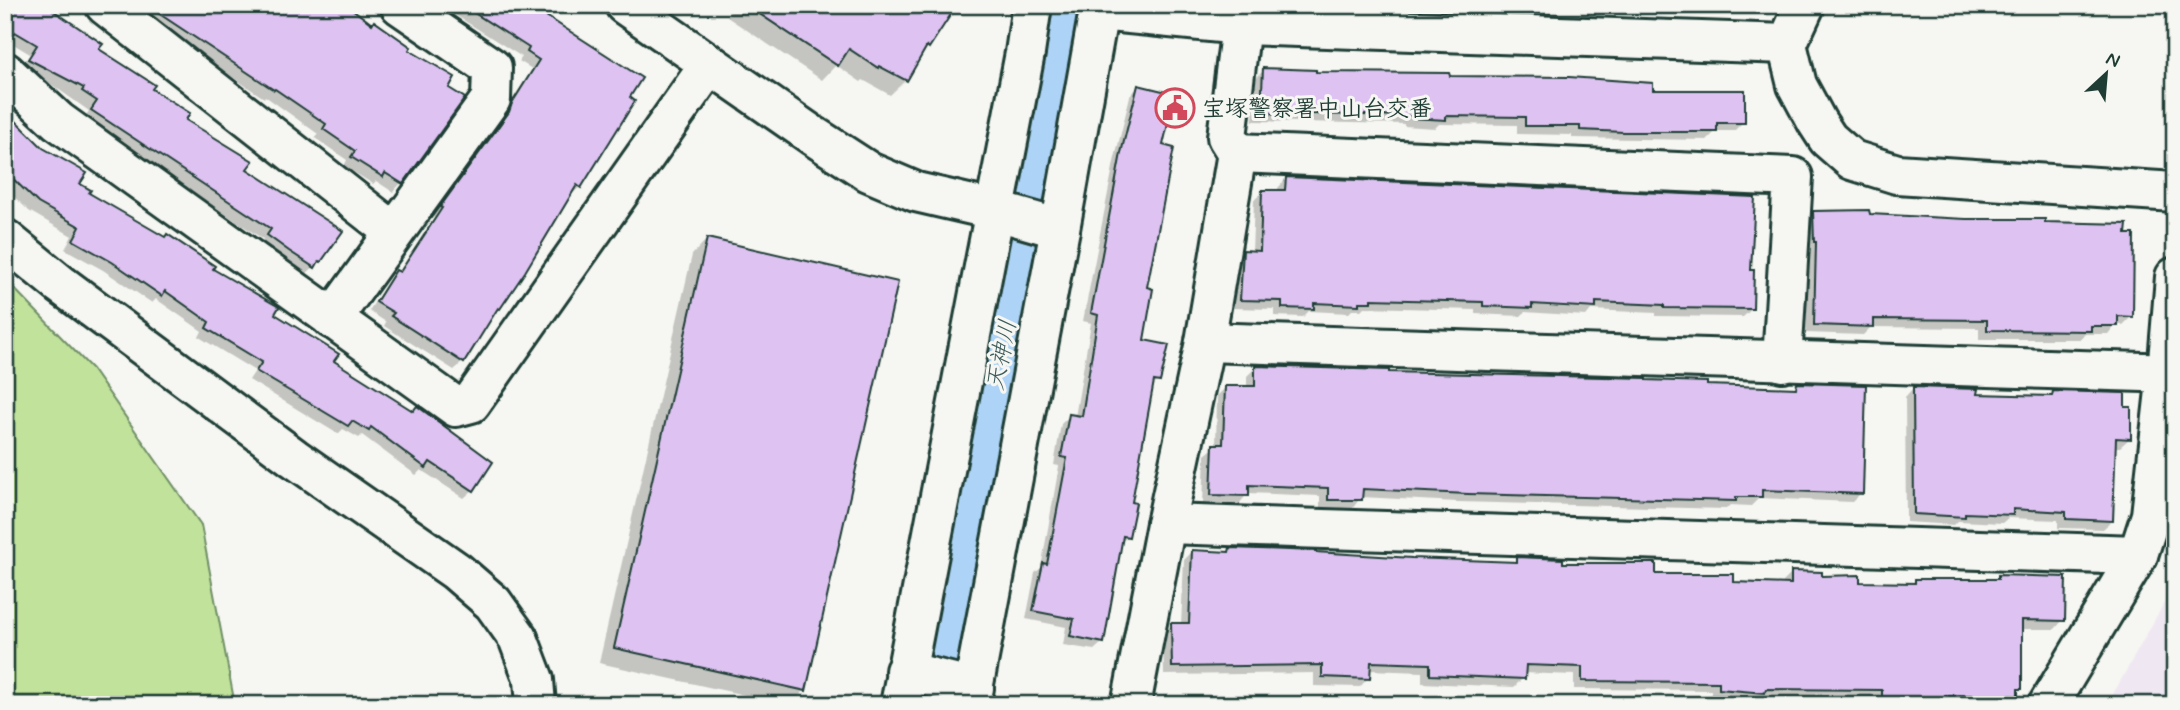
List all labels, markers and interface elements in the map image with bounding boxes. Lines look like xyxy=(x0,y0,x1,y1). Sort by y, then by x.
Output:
north arrow xyxy=(2072,38,2142,108)
text: N xyxy=(2102,46,2124,74)
public building icon: 宝塚警察署中山台交番 xyxy=(1154,87,1196,129)
place label: 宝塚警察署中山台交番 xyxy=(1202,95,1432,125)
water label: 天神川 xyxy=(980,317,1025,394)

